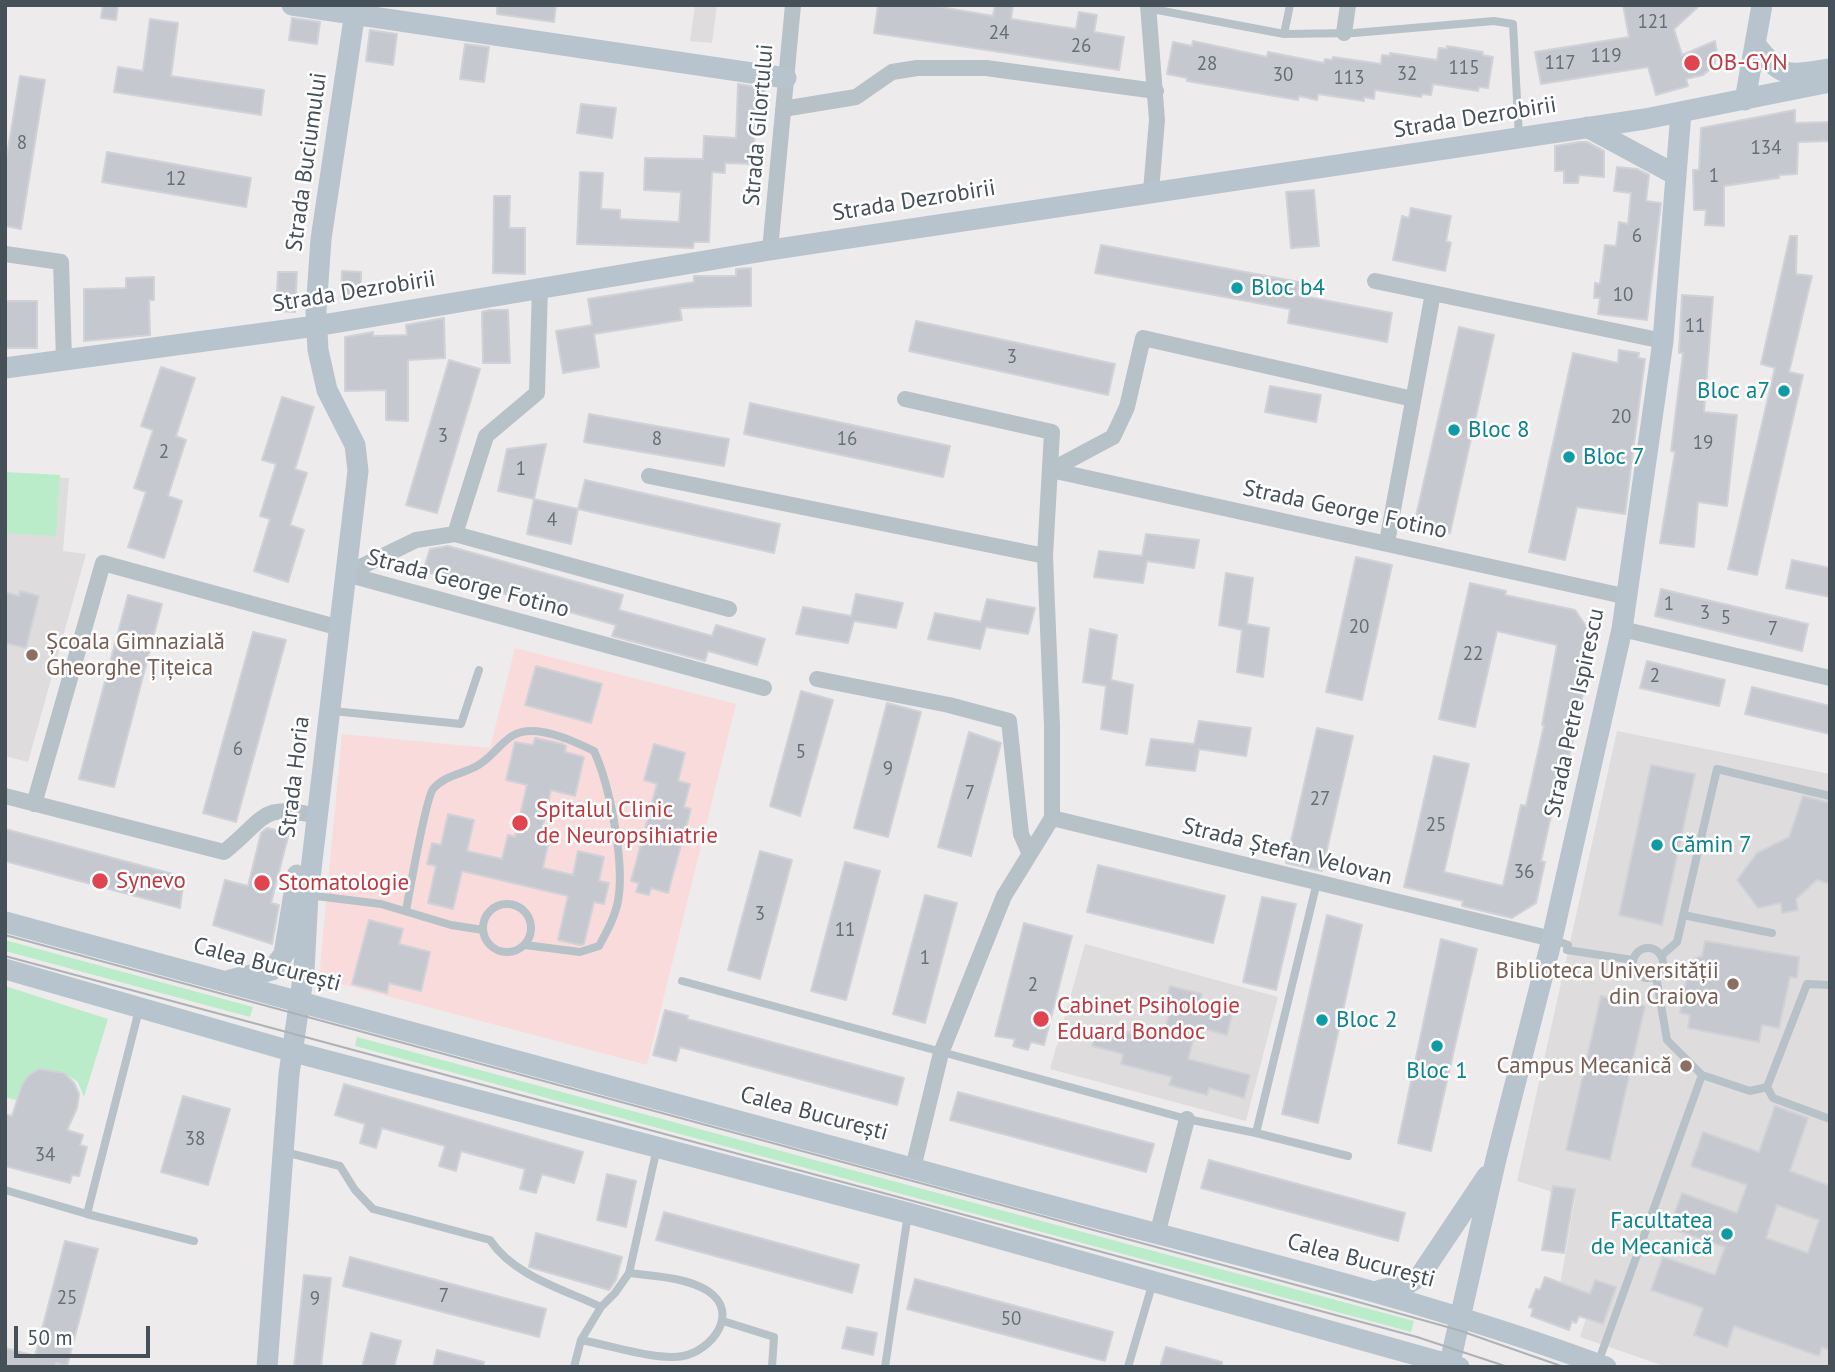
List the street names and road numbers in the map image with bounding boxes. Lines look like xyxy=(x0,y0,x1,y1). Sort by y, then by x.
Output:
street label: Strada Gilortului xyxy=(738,43,780,207)
street label: Strada Buciumului xyxy=(281,71,333,253)
street label: Strada Dezrobirii xyxy=(1391,91,1559,145)
street label: Strada Dezrobirii xyxy=(830,174,998,228)
street label: Strada Dezrobirii xyxy=(270,265,438,319)
street label: Strada George Fotino xyxy=(1240,475,1450,545)
street label: Strada George Fotino xyxy=(364,544,572,624)
street label: Strada Petre Ispirescu xyxy=(1539,606,1611,820)
street label: Strada Horia xyxy=(274,715,316,839)
street label: Strada Ștefan Velovan xyxy=(1179,813,1395,891)
street label: Calea București xyxy=(190,932,344,998)
street label: Calea București xyxy=(737,1081,891,1147)
street label: Calea București xyxy=(1284,1228,1438,1294)

